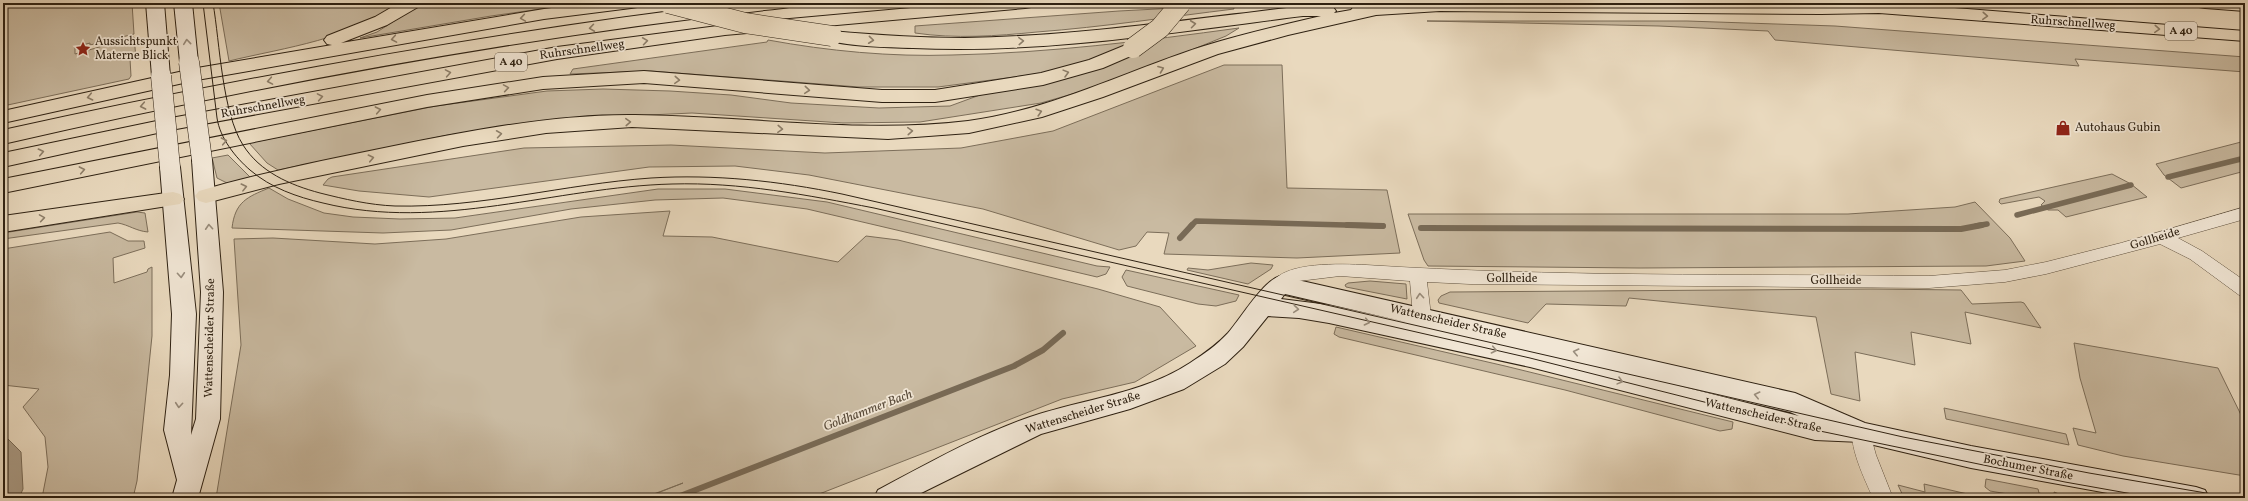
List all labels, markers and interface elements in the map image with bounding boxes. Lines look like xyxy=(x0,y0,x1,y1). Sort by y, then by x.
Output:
one-way arrow xyxy=(1982,11,1988,20)
street label: Ruhrschnellweg xyxy=(2030,12,2116,34)
one-way arrow xyxy=(520,13,526,22)
one-way arrow xyxy=(1190,20,1196,29)
road number: A 40 xyxy=(2165,22,2197,40)
one-way arrow xyxy=(589,23,595,32)
one-way arrow xyxy=(2154,25,2160,34)
place label: Aussichtspunkt Materne Blick xyxy=(95,34,177,64)
one-way arrow xyxy=(391,34,397,43)
one-way arrow xyxy=(868,35,874,44)
street label: Ruhrschnellweg xyxy=(539,36,625,64)
one-way arrow xyxy=(642,37,648,46)
one-way arrow xyxy=(1018,37,1024,46)
one-way arrow xyxy=(183,39,192,45)
place icon: Aussichtspunkt Materne Blick xyxy=(74,40,92,58)
road number: A 40 xyxy=(495,53,527,71)
one-way arrow xyxy=(1158,65,1165,73)
one-way arrow xyxy=(1062,69,1069,78)
one-way arrow xyxy=(444,70,451,78)
one-way arrow xyxy=(674,75,680,84)
one-way arrow xyxy=(267,77,273,85)
one-way arrow xyxy=(503,84,509,93)
one-way arrow xyxy=(804,85,810,94)
street label: Ruhrschnellweg xyxy=(219,92,307,122)
one-way arrow xyxy=(87,93,93,101)
one-way arrow xyxy=(317,93,323,102)
one-way arrow xyxy=(139,102,146,110)
one-way arrow xyxy=(375,107,381,115)
one-way arrow xyxy=(1035,108,1042,117)
one-way arrow xyxy=(625,117,631,126)
shop icon: Autohaus Gubin xyxy=(2054,119,2072,137)
place label: Autohaus Gubin xyxy=(2075,120,2161,136)
one-way arrow xyxy=(777,124,783,133)
one-way arrow xyxy=(907,126,913,135)
one-way arrow xyxy=(496,130,502,139)
one-way arrow xyxy=(220,138,227,146)
one-way arrow xyxy=(38,149,44,157)
one-way arrow xyxy=(368,155,374,163)
one-way arrow xyxy=(79,166,86,175)
one-way arrow xyxy=(241,183,247,191)
one-way arrow xyxy=(38,214,45,223)
one-way arrow xyxy=(204,224,213,230)
street label: Gollheide xyxy=(2128,224,2182,254)
street label: Gollheide xyxy=(1486,271,1538,287)
one-way arrow xyxy=(177,272,186,278)
street label: Gollheide xyxy=(1810,273,1862,289)
street label: Wattenscheider Straße xyxy=(201,278,219,398)
one-way arrow xyxy=(1416,293,1425,299)
street label: Wattenscheider Straße xyxy=(1388,301,1508,343)
one-way arrow xyxy=(1293,304,1299,313)
one-way arrow xyxy=(1363,317,1370,326)
one-way arrow xyxy=(1491,345,1497,354)
one-way arrow xyxy=(1572,349,1579,357)
one-way arrow xyxy=(1617,376,1623,384)
water label: Goldhammer Bach xyxy=(821,386,916,436)
street label: Wattenscheider Straße xyxy=(1024,388,1143,438)
one-way arrow xyxy=(1754,391,1760,399)
street label: Wattenscheider Straße xyxy=(1703,395,1823,437)
one-way arrow xyxy=(175,402,184,408)
street label: Bochumer Straße xyxy=(1982,451,2075,485)

